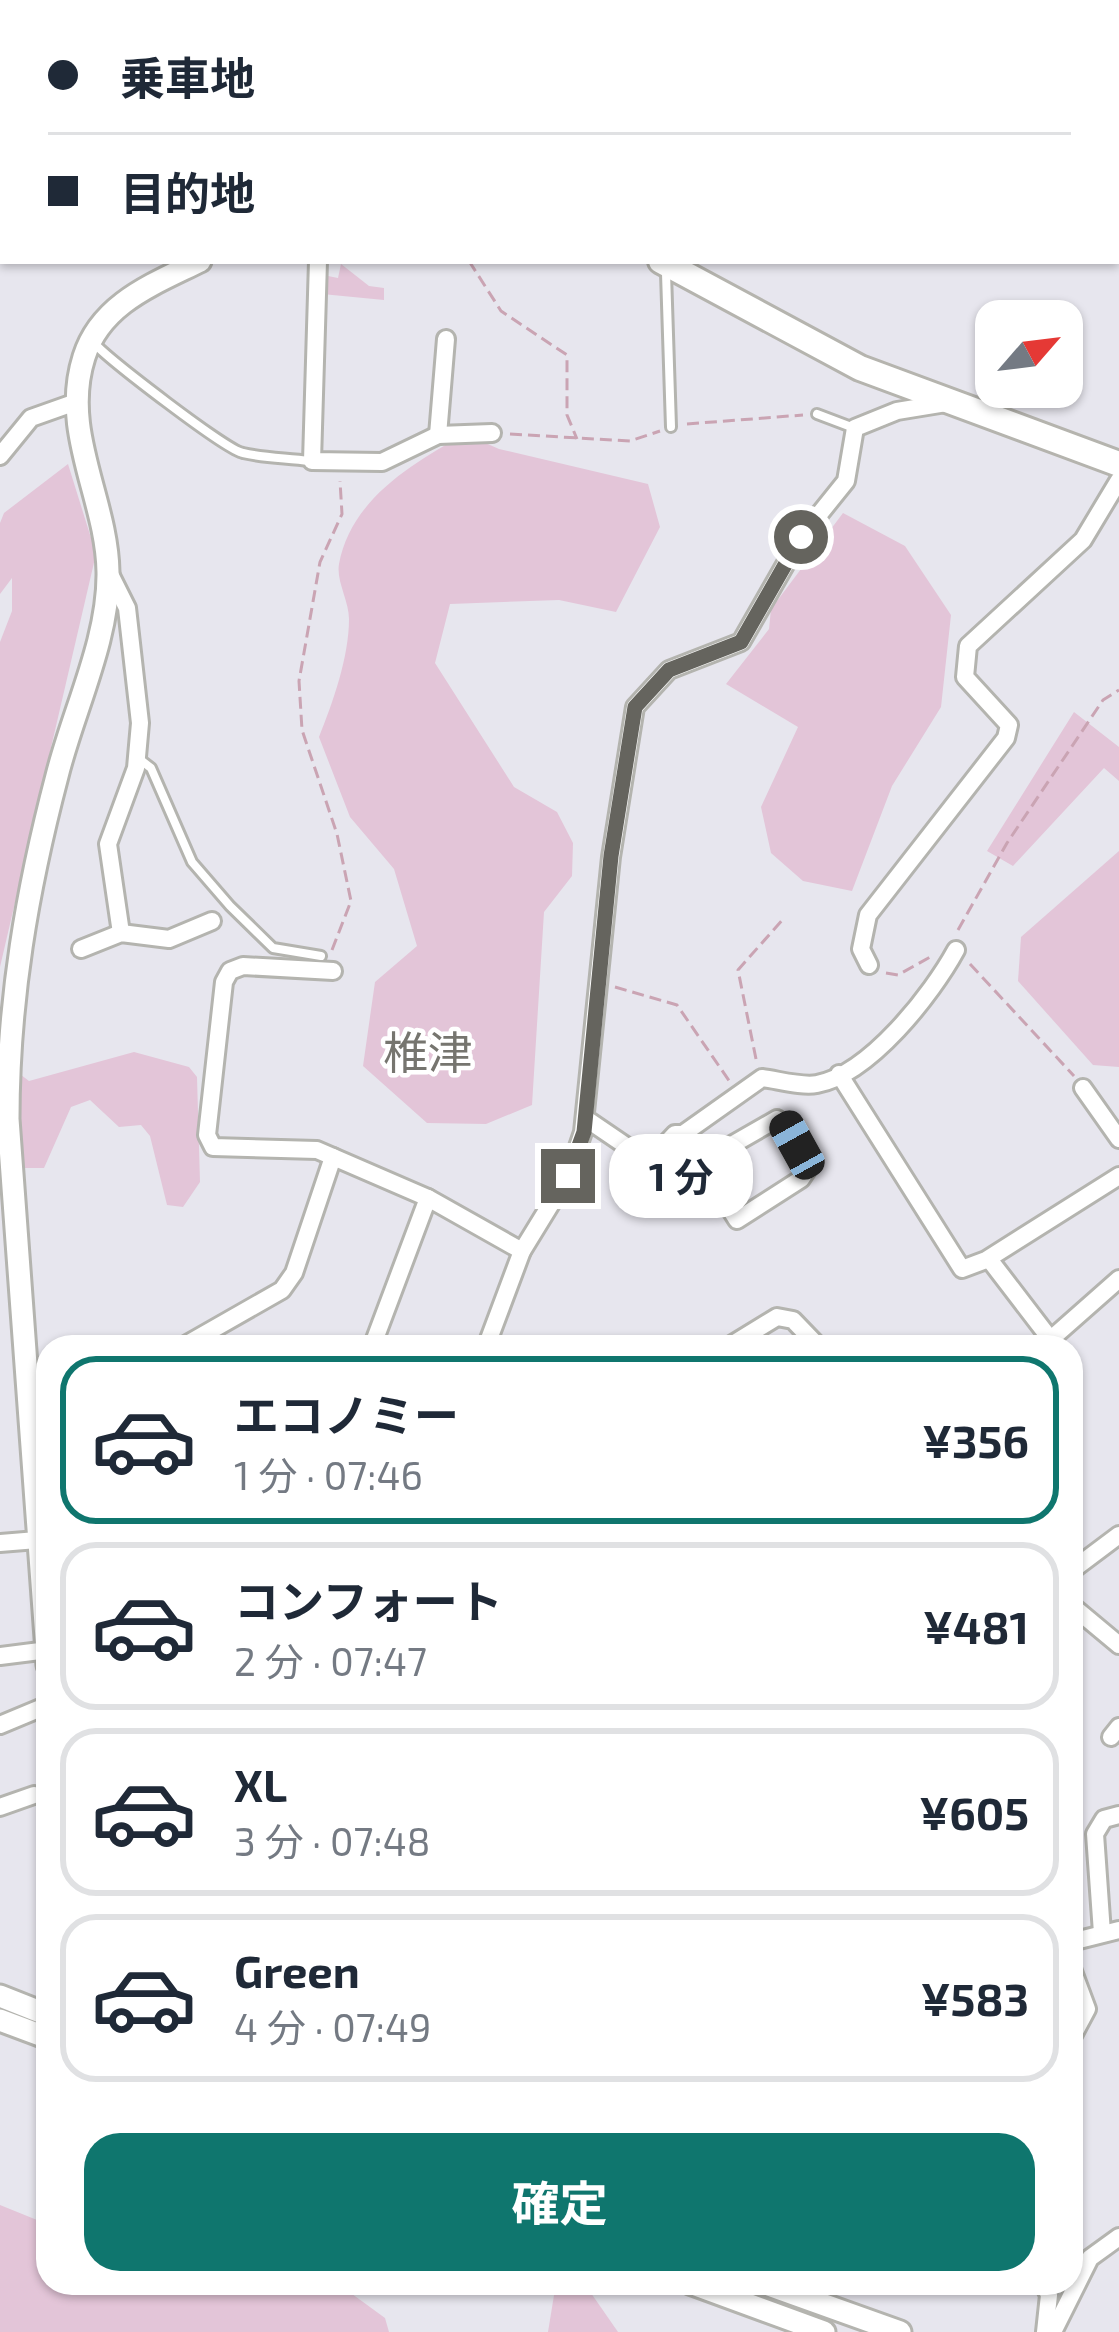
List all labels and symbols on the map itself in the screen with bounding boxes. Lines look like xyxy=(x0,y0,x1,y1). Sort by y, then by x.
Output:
north arrow xyxy=(975,300,1083,408)
route start xyxy=(774,510,828,564)
district label: 椎津 xyxy=(383,1024,473,1078)
car xyxy=(764,1105,830,1185)
callout: 1 分 xyxy=(610,1134,754,1218)
route end xyxy=(541,1149,595,1203)

